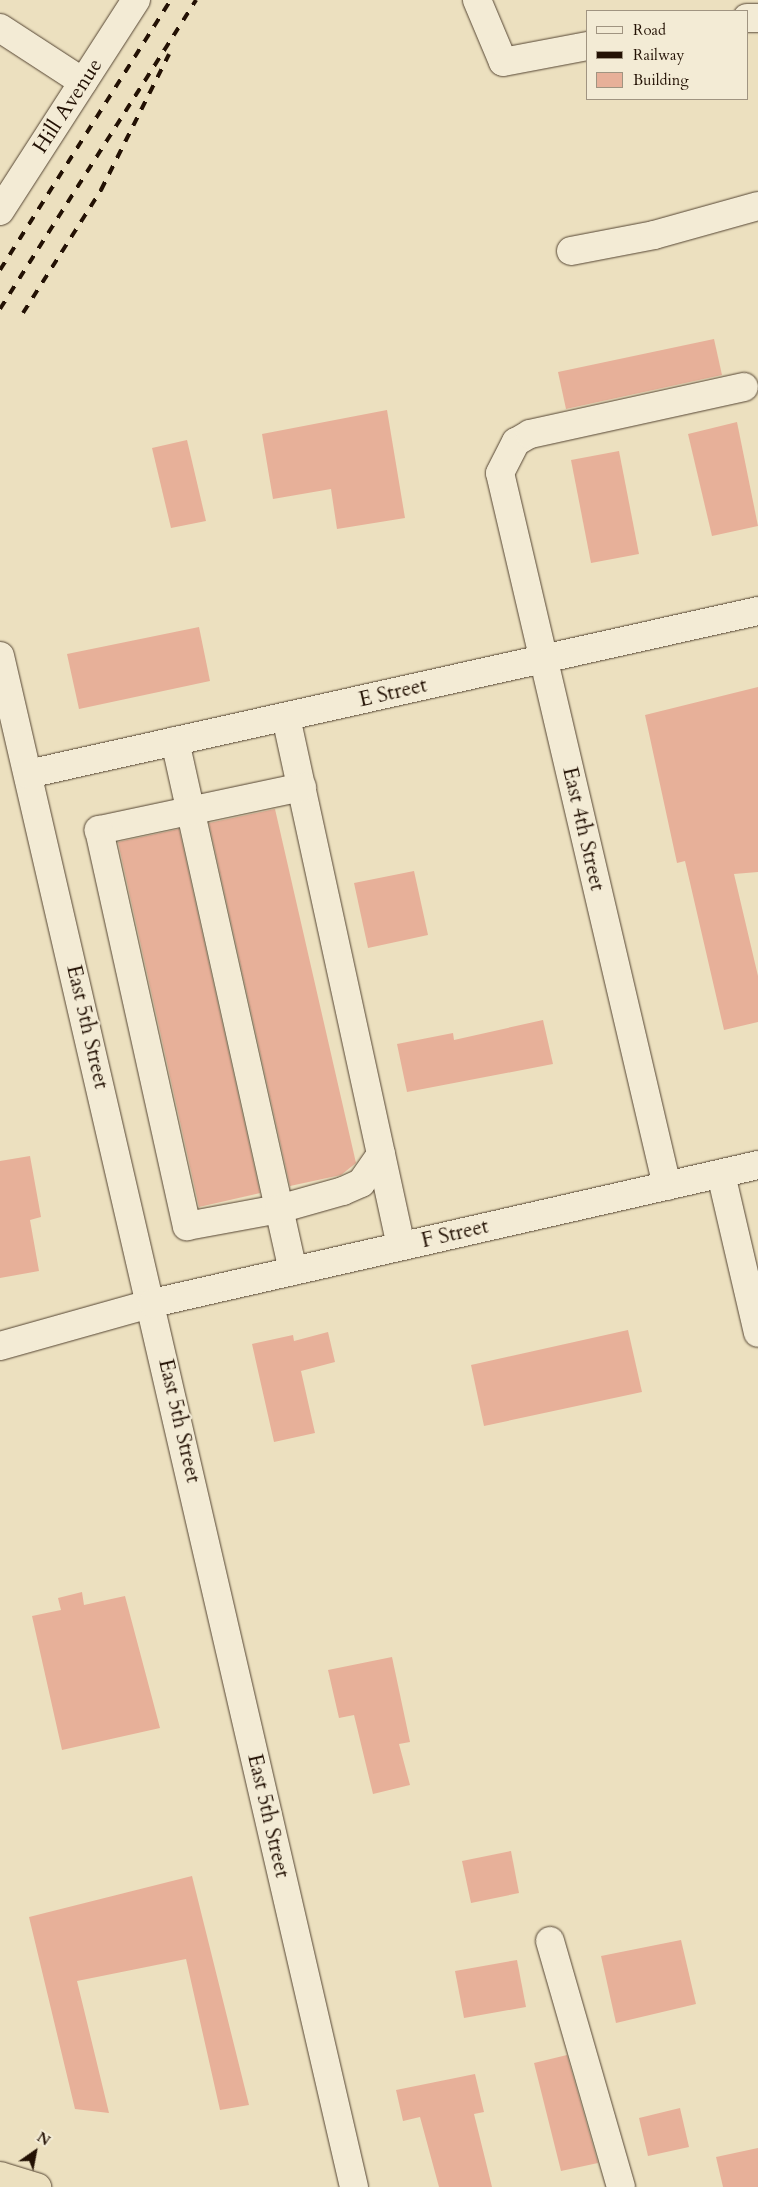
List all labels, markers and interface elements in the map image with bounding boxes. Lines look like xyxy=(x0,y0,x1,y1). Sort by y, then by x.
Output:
legend xyxy=(586,10,748,100)
text: Road xyxy=(633,20,666,40)
text: Railway xyxy=(633,45,684,65)
street label: Hill Avenue xyxy=(28,54,108,158)
text: Building xyxy=(633,70,689,90)
street label: E Street xyxy=(356,673,430,713)
street label: East 4th Street xyxy=(557,765,609,893)
street label: East 5th Street xyxy=(61,963,113,1091)
street label: F Street xyxy=(419,1214,491,1254)
street label: East 5th Street xyxy=(153,1357,205,1485)
street label: East 5th Street xyxy=(242,1752,294,1880)
north arrow xyxy=(10,2127,60,2177)
text: N xyxy=(33,2128,54,2150)

